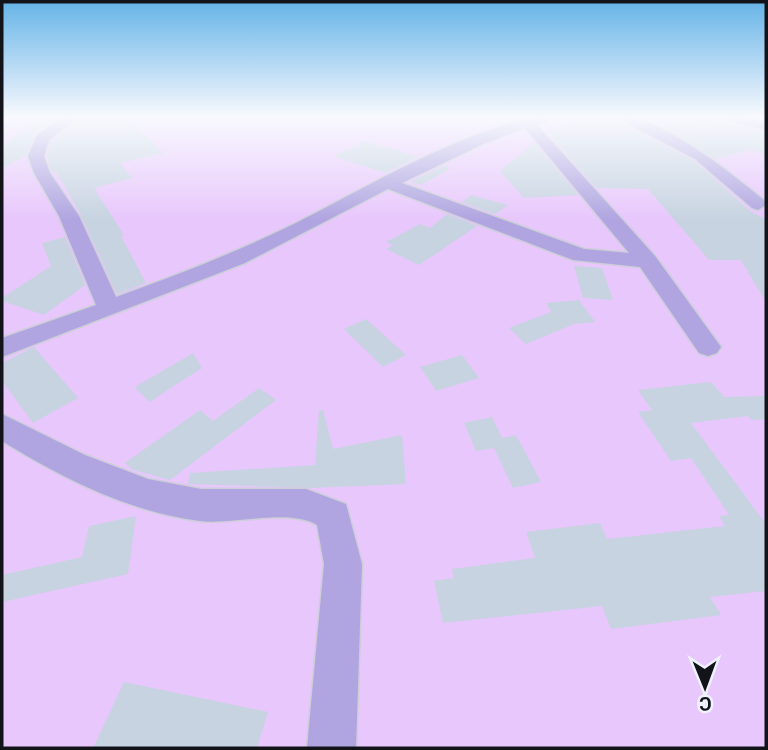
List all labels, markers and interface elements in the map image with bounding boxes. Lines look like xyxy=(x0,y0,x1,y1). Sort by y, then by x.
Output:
north arrow xyxy=(670,652,740,722)
text: С xyxy=(699,692,712,715)

